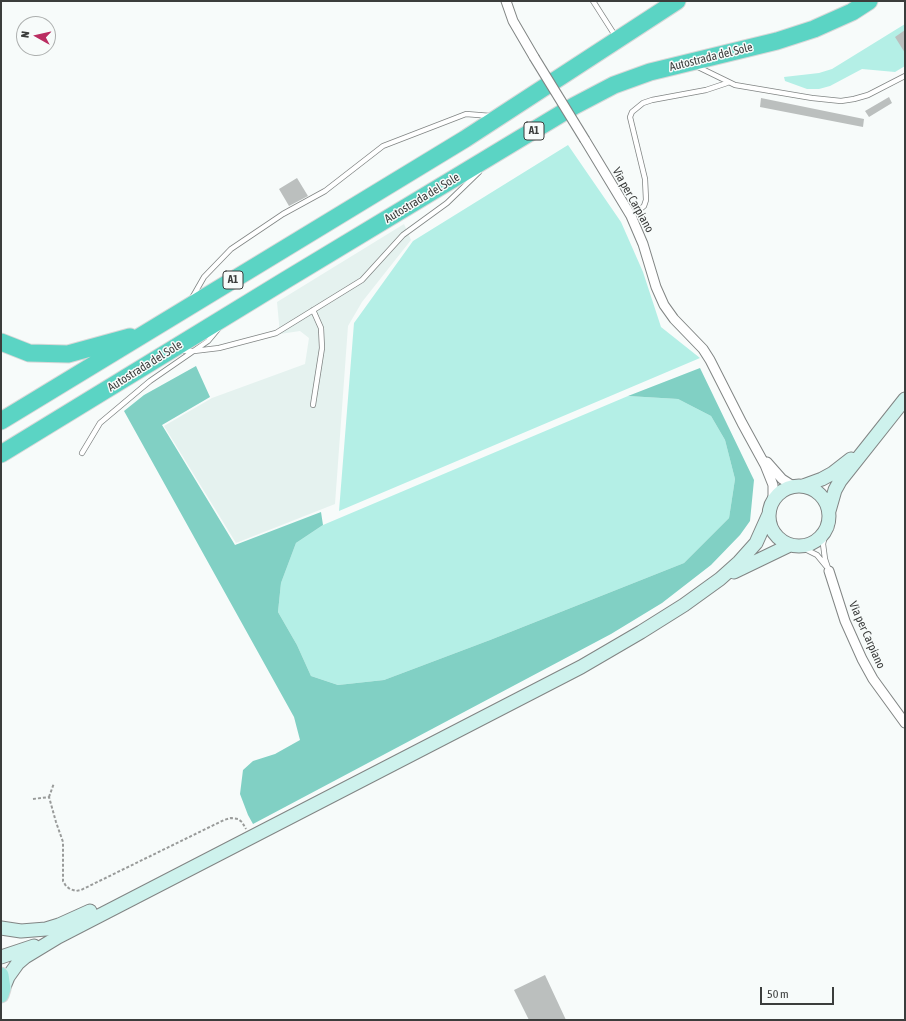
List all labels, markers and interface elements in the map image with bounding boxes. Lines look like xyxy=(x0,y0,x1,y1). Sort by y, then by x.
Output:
north arrow xyxy=(16,16,56,56)
text: N xyxy=(19,30,32,39)
street label: Autostrada del Sole xyxy=(668,40,754,74)
road number: A1 xyxy=(524,122,544,140)
street label: Via per Carpiano xyxy=(609,165,657,235)
street label: Autostrada del Sole xyxy=(382,170,462,226)
road number: A1 xyxy=(223,271,243,289)
street label: Autostrada del Sole xyxy=(105,337,185,395)
street label: Via per Carpiano xyxy=(846,599,888,671)
scale bar xyxy=(762,979,836,1005)
text: 50 m xyxy=(767,987,789,1001)

